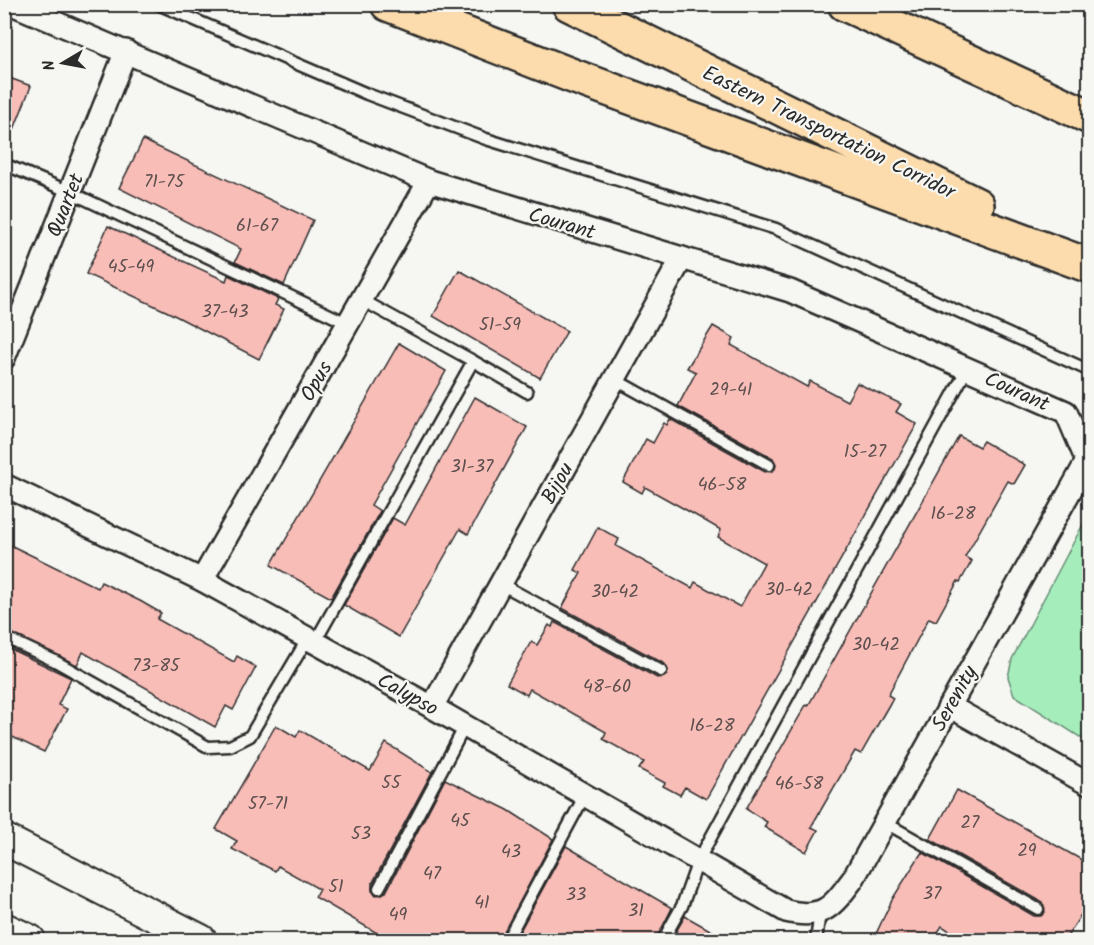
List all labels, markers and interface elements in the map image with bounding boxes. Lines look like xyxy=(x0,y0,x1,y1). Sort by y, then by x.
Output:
north arrow xyxy=(33,33,93,93)
text: N xyxy=(37,58,63,72)
street label: Eastern Transportation Corridor xyxy=(696,58,961,210)
street label: Quartet xyxy=(39,168,94,242)
house number: 71-75 xyxy=(144,168,185,197)
street label: Courant xyxy=(524,199,600,250)
house number: 61-67 xyxy=(236,212,279,241)
house number: 45-49 xyxy=(108,253,154,282)
house number: 37-43 xyxy=(201,298,249,327)
house number: 51-59 xyxy=(479,311,521,340)
street label: Opus xyxy=(293,355,342,408)
street label: Courant xyxy=(978,363,1055,422)
house number: 29-41 xyxy=(709,376,753,405)
house number: 15-27 xyxy=(844,438,887,467)
house number: 31-37 xyxy=(451,453,494,482)
street label: Bijou xyxy=(533,457,583,511)
house number: 46-58 xyxy=(698,471,747,500)
house number: 16-28 xyxy=(930,500,976,529)
house number: 30-42 xyxy=(765,576,813,605)
house number: 30-42 xyxy=(591,578,639,607)
house number: 30-42 xyxy=(852,631,900,660)
house number: 73-85 xyxy=(132,652,181,681)
street label: Serenity xyxy=(924,659,987,738)
street label: Calypso xyxy=(370,665,444,726)
house number: 48-60 xyxy=(583,673,631,702)
house number: 16-28 xyxy=(689,712,735,741)
house number: 55 xyxy=(381,769,402,798)
house number: 46-58 xyxy=(775,770,824,799)
house number: 57-71 xyxy=(248,790,288,819)
house number: 45 xyxy=(450,807,471,836)
house number: 27 xyxy=(961,809,980,838)
house number: 53 xyxy=(351,820,371,849)
house number: 29 xyxy=(1017,837,1037,866)
house number: 43 xyxy=(501,838,521,867)
house number: 47 xyxy=(423,860,442,889)
house number: 51 xyxy=(328,873,344,902)
house number: 37 xyxy=(923,880,942,909)
house number: 33 xyxy=(566,881,586,910)
house number: 41 xyxy=(474,889,490,918)
house number: 31 xyxy=(628,897,644,926)
house number: 49 xyxy=(389,901,408,930)

